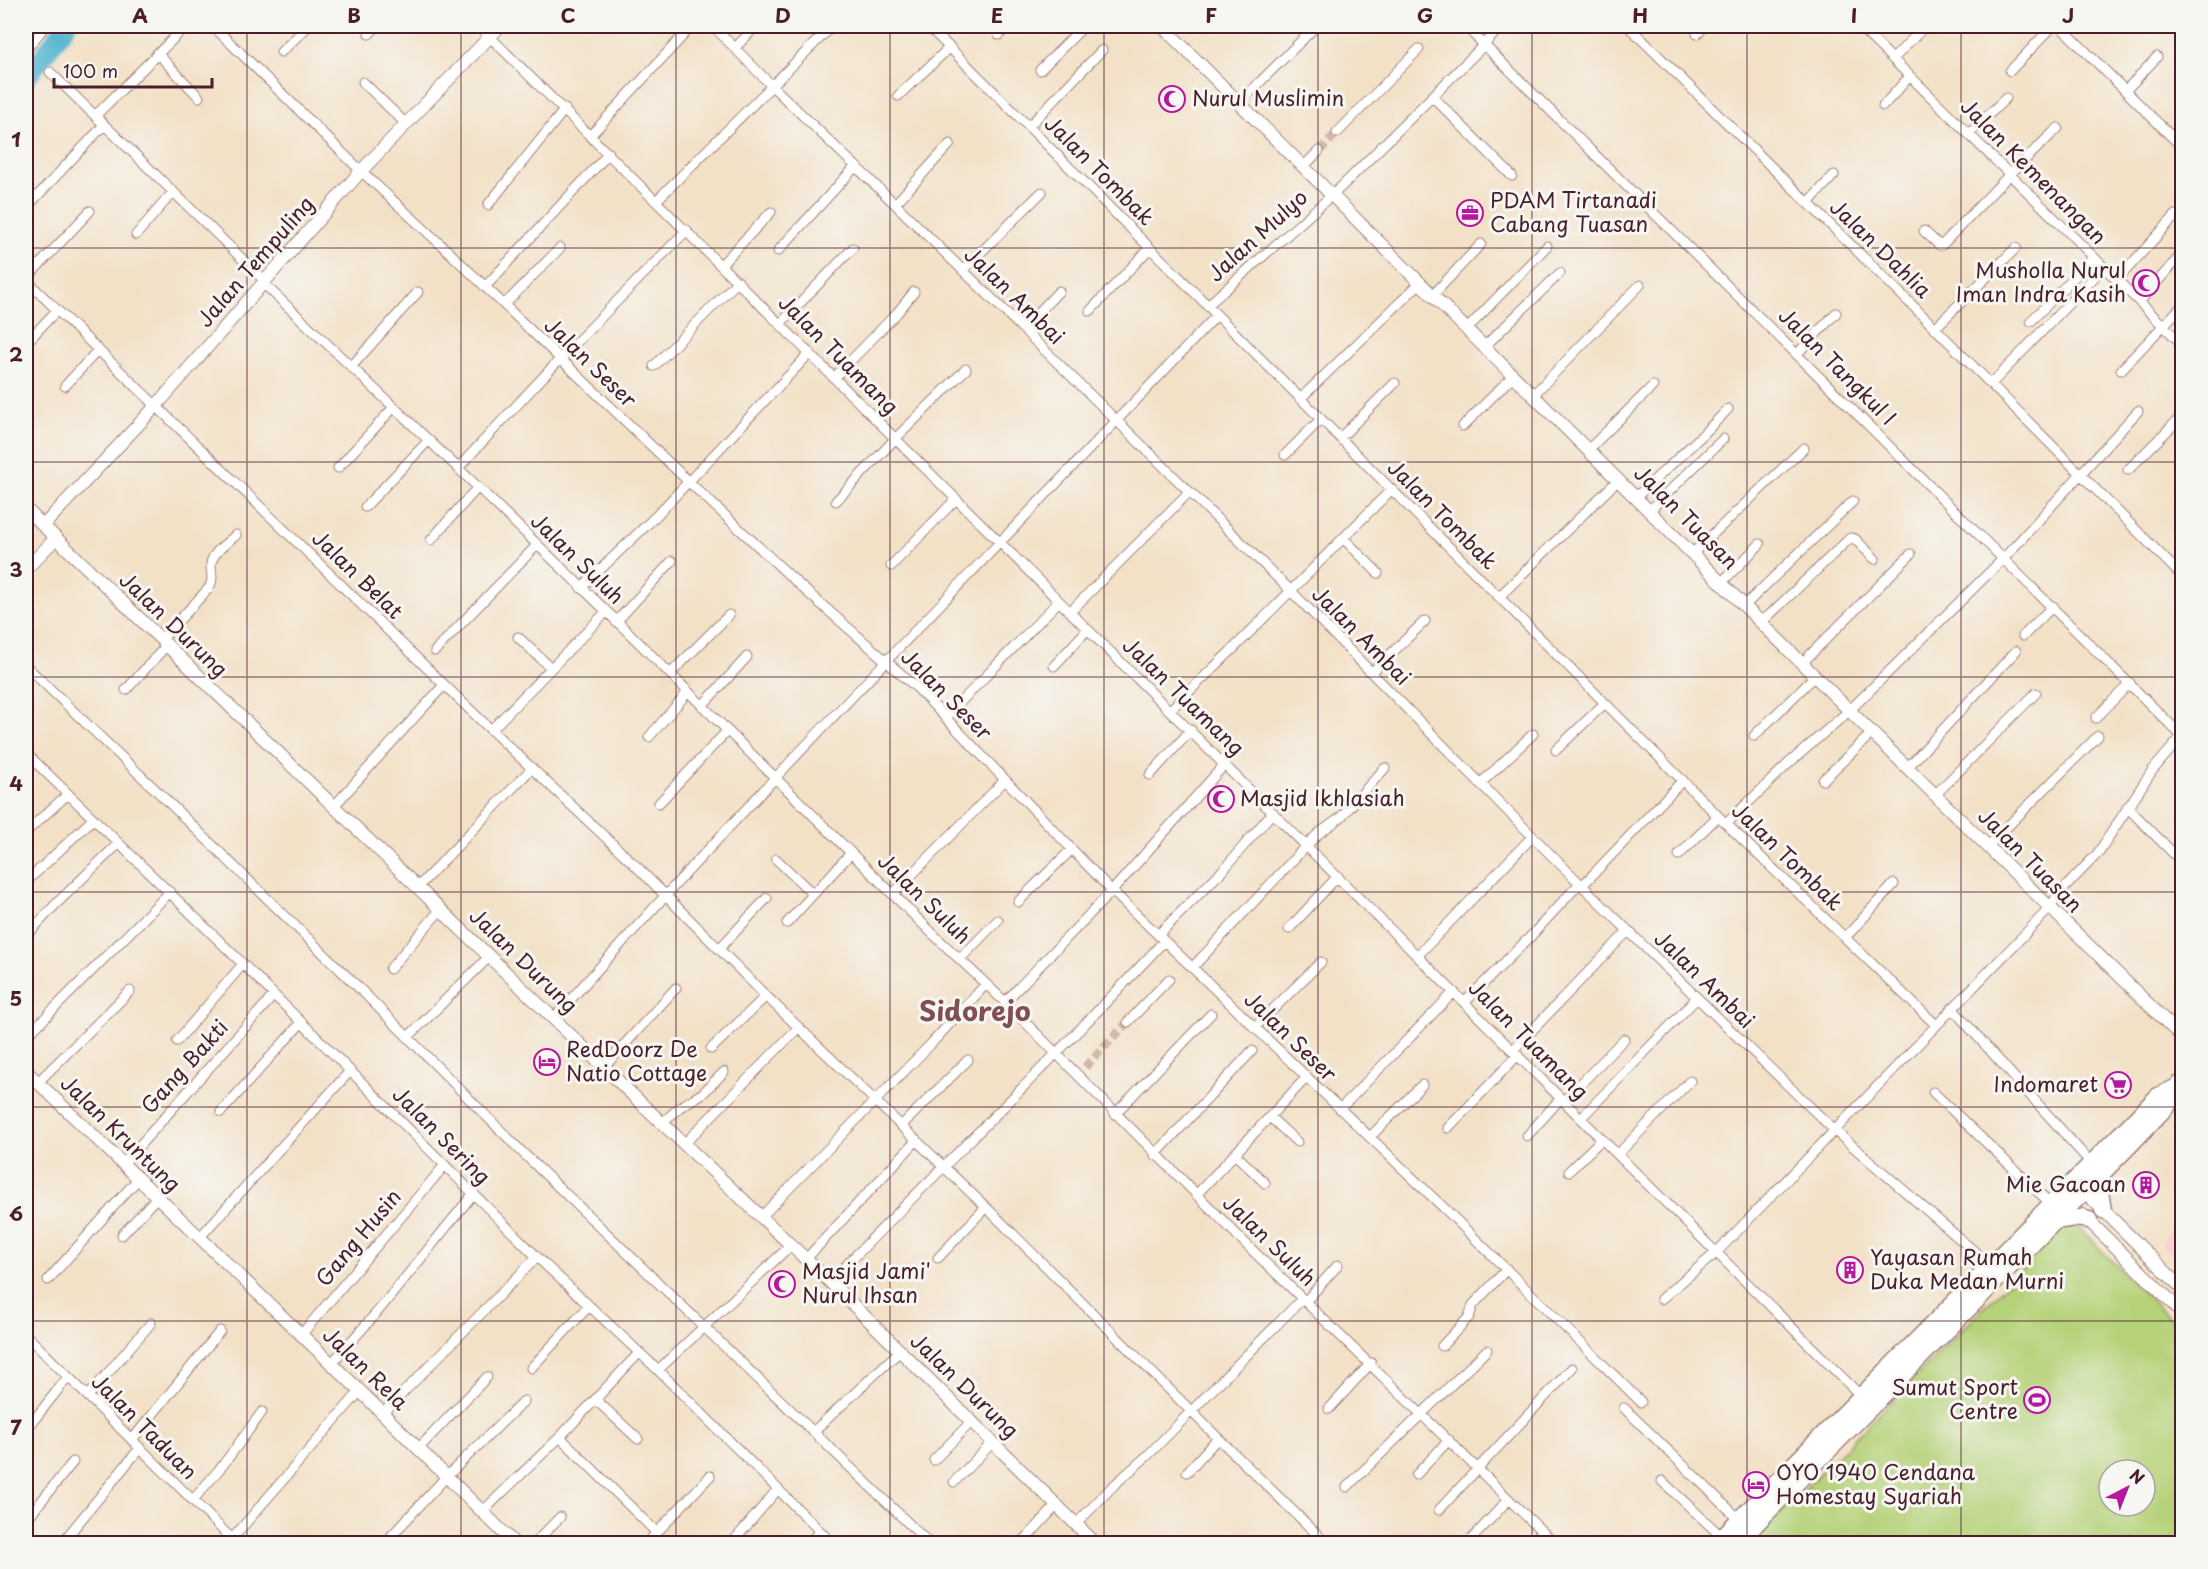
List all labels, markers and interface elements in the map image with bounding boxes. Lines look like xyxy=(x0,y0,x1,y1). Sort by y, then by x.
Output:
text: A xyxy=(132,0,148,30)
text: B xyxy=(347,0,361,30)
text: C xyxy=(560,0,576,30)
text: D xyxy=(775,0,791,30)
text: E xyxy=(991,0,1003,30)
text: F xyxy=(1205,0,1217,30)
text: G xyxy=(1417,0,1433,30)
text: H xyxy=(1632,0,1648,30)
text: I xyxy=(1851,0,1857,30)
text: J xyxy=(2062,0,2074,30)
scale bar xyxy=(54,51,212,89)
text: 100 m xyxy=(63,57,118,84)
place label: Nurul Muslimin xyxy=(1192,81,1345,113)
mosque icon: Nurul Muslimin xyxy=(1157,84,1187,114)
street label: Jalan Kemenangan xyxy=(1954,90,2115,251)
street label: Jalan Tombak xyxy=(1038,107,1163,232)
text: 1 xyxy=(11,124,21,154)
street label: Jalan Mulyo xyxy=(1200,181,1314,288)
place label: PDAM Tirtanadi Cabang Tuasan xyxy=(1490,183,1657,239)
street label: Jalan Tempuling xyxy=(188,188,321,333)
street label: Jalan Dahlia xyxy=(1823,191,1940,305)
office icon: PDAM Tirtanadi Cabang Tuasan xyxy=(1455,198,1485,228)
street label: Jalan Ambai xyxy=(958,238,1073,351)
place label: Musholla Nurul Iman Indra Kasih xyxy=(1956,253,2126,309)
mosque icon: Musholla Nurul Iman Indra Kasih xyxy=(2131,268,2161,298)
street label: Jalan Tuamang xyxy=(772,286,907,421)
street label: Jalan Tangkul I xyxy=(1772,299,1905,432)
street label: Jalan Seser xyxy=(538,309,645,414)
text: 2 xyxy=(9,339,23,369)
street label: Jalan Tombak xyxy=(1381,451,1506,576)
street label: Jalan Tuasan xyxy=(1628,457,1747,576)
street label: Jalan Suluh xyxy=(524,505,632,611)
street label: Jalan Belat xyxy=(306,522,411,625)
text: 3 xyxy=(9,554,23,584)
street label: Jalan Durung xyxy=(113,564,236,684)
street label: Jalan Ambai xyxy=(1306,578,1419,691)
street label: Jalan Tuamang xyxy=(1116,629,1253,762)
street label: Jalan Seser xyxy=(894,641,1001,747)
text: 4 xyxy=(9,768,23,798)
place label: Masjid Ikhlasiah xyxy=(1240,781,1405,813)
mosque icon: Masjid Ikhlasiah xyxy=(1206,784,1236,814)
street label: Jalan Tombak xyxy=(1725,794,1851,917)
street label: Jalan Tuasan xyxy=(1972,800,2091,919)
street label: Jalan Suluh xyxy=(871,845,979,951)
street label: Jalan Durung xyxy=(463,900,586,1020)
street label: Jalan Ambai xyxy=(1648,922,1763,1035)
street label: Jalan Tuamang xyxy=(1462,971,1597,1106)
text: 5 xyxy=(10,983,22,1013)
street label: Jalan Seser xyxy=(1238,983,1345,1088)
district label: Sidorejo xyxy=(919,989,1031,1030)
street label: Gang Bakti xyxy=(132,1011,235,1120)
place label: RedDoorz De Natio Cottage xyxy=(566,1032,707,1088)
hotel icon: RedDoorz De Natio Cottage xyxy=(532,1047,562,1077)
street label: Jalan Kruntung xyxy=(54,1067,189,1198)
place label: Indomaret xyxy=(1994,1067,2098,1099)
supermarket icon: Indomaret xyxy=(2103,1070,2133,1100)
street label: Jalan Sering xyxy=(386,1078,499,1191)
place label: Mie Gacoan xyxy=(2006,1167,2126,1199)
building icon: Mie Gacoan xyxy=(2131,1170,2161,1200)
street label: Gang Husin xyxy=(307,1181,408,1292)
street label: Jalan Suluh xyxy=(1216,1187,1324,1293)
text: 6 xyxy=(9,1198,23,1228)
place label: Yayasan Rumah Duka Medan Murni xyxy=(1870,1240,2064,1296)
place label: Masjid Jami' Nurul Ihsan xyxy=(802,1254,931,1310)
building icon: Yayasan Rumah Duka Medan Murni xyxy=(1835,1255,1865,1285)
mosque icon: Masjid Jami' Nurul Ihsan xyxy=(767,1269,797,1299)
street label: Jalan Rela xyxy=(316,1319,416,1417)
street label: Jalan Durung xyxy=(904,1325,1027,1445)
street label: Jalan Taduan xyxy=(85,1365,206,1486)
place label: Sumut Sport Centre xyxy=(1892,1370,2018,1426)
sports icon: Sumut Sport Centre xyxy=(2022,1385,2052,1415)
text: 7 xyxy=(10,1412,22,1442)
place label: OYO 1940 Cendana Homestay Syariah xyxy=(1776,1455,1976,1511)
north arrow xyxy=(2097,1458,2157,1518)
text: N xyxy=(2125,1463,2150,1489)
hotel icon: OYO 1940 Cendana Homestay Syariah xyxy=(1741,1470,1771,1500)

